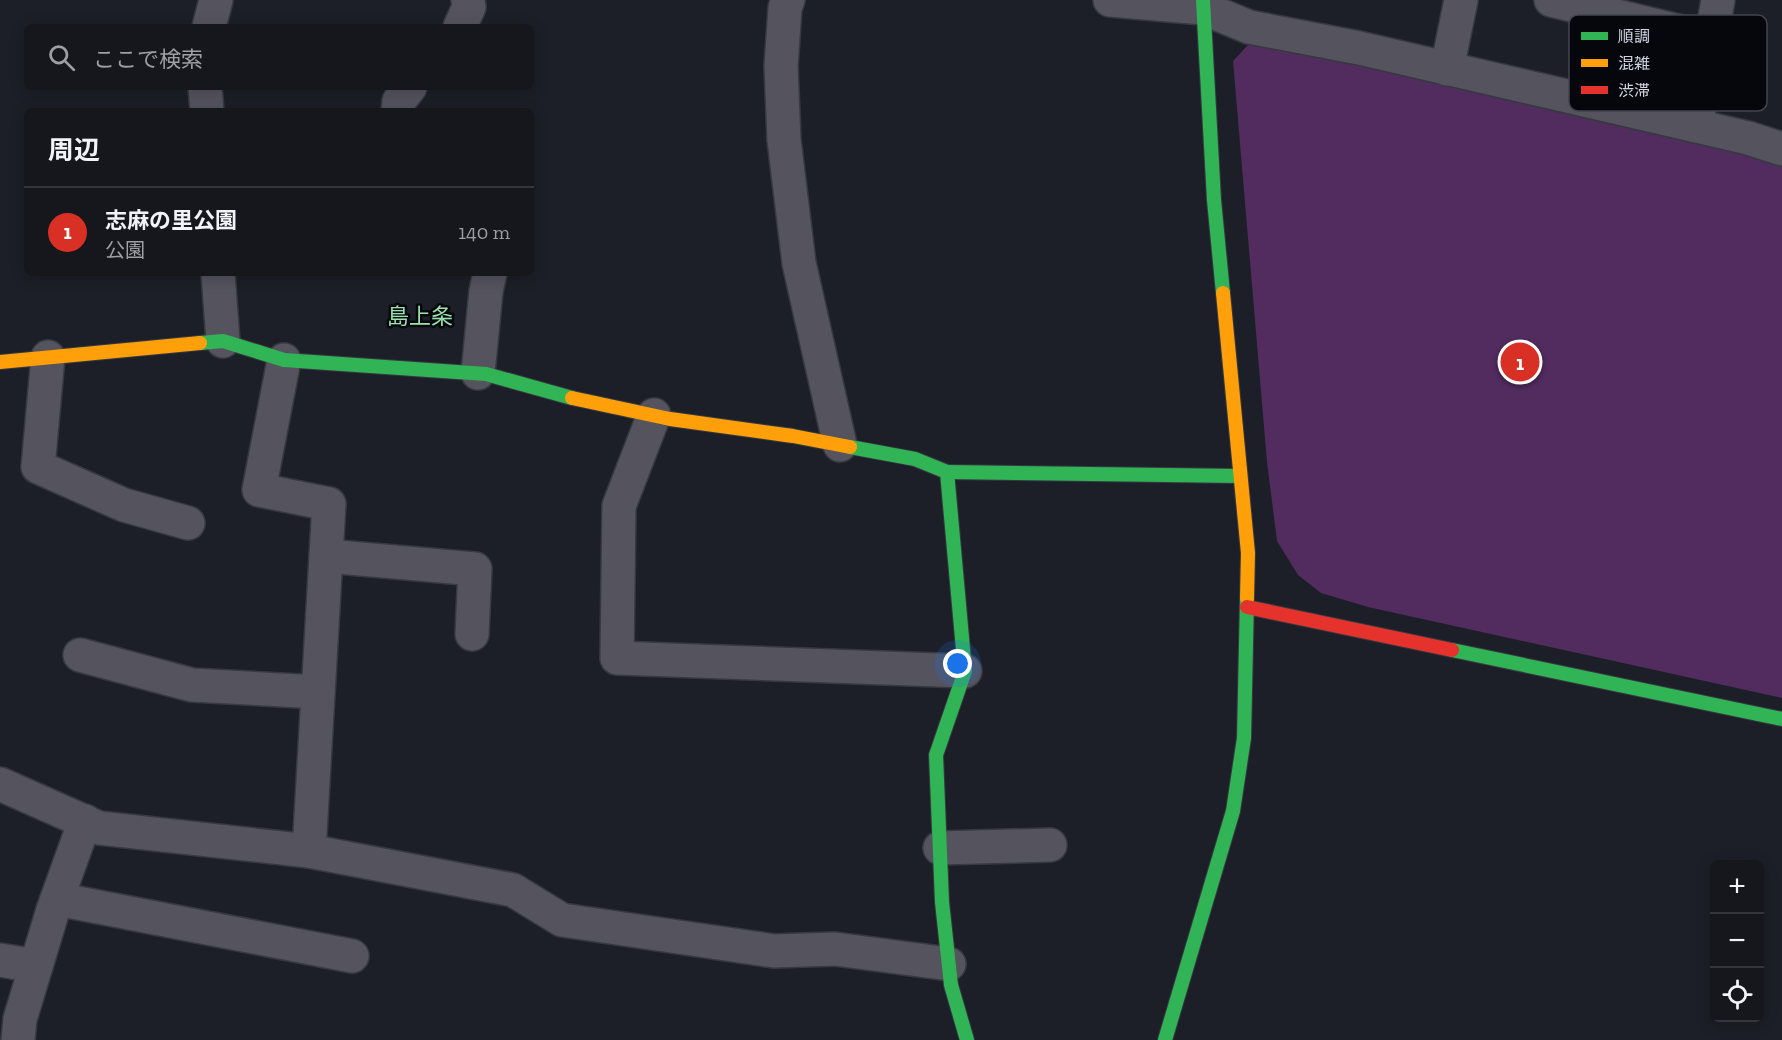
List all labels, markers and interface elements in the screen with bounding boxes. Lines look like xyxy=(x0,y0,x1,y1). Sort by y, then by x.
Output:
legend xyxy=(1569,15,1767,111)
search box xyxy=(24,24,534,90)
text: 順調 xyxy=(1618,27,1650,46)
icon: search xyxy=(45,41,78,74)
text: ここで検索 xyxy=(93,46,203,73)
text: 混雑 xyxy=(1618,54,1650,73)
text: 渋滞 xyxy=(1618,81,1650,100)
text: 周辺 xyxy=(48,134,100,166)
text: 志麻の里公園 xyxy=(105,207,237,234)
text: 1 xyxy=(63,220,72,244)
text: 140 m xyxy=(458,220,510,244)
text: 公園 xyxy=(105,238,145,262)
district label: 島上条 xyxy=(387,303,453,330)
pin: 1 xyxy=(1500,340,1540,385)
your location xyxy=(943,649,972,678)
map controls xyxy=(1710,860,1764,1022)
button: + xyxy=(1710,860,1764,914)
button: − xyxy=(1710,914,1764,968)
button: locate xyxy=(1710,968,1764,1022)

